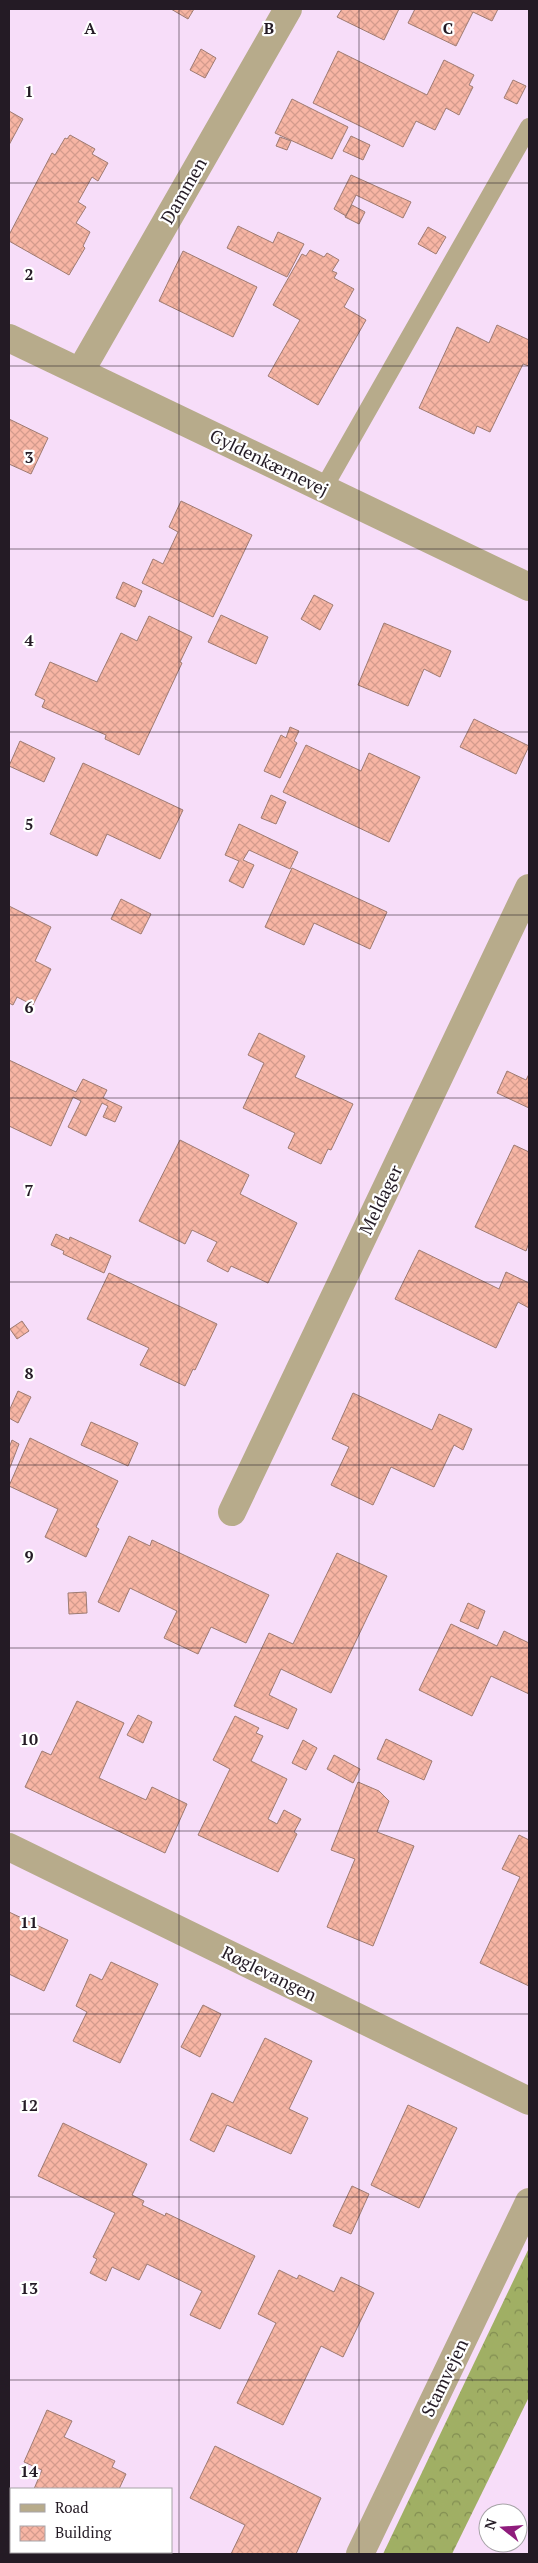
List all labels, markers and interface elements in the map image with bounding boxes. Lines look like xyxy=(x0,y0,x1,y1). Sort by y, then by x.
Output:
text: A xyxy=(84,17,96,39)
text: B xyxy=(264,17,274,39)
text: C xyxy=(443,17,453,39)
text: 1 xyxy=(24,80,34,102)
street label: Dammen xyxy=(155,153,212,228)
text: 2 xyxy=(24,263,34,285)
street label: Gyldenkærnevej xyxy=(206,423,333,501)
text: 3 xyxy=(24,446,34,468)
text: 4 xyxy=(24,629,34,651)
text: 5 xyxy=(24,813,34,835)
text: 6 xyxy=(24,996,34,1018)
street label: Meldager xyxy=(353,1161,407,1238)
text: 7 xyxy=(24,1179,34,1201)
text: 8 xyxy=(24,1362,34,1384)
text: 9 xyxy=(24,1545,34,1567)
text: 10 xyxy=(20,1728,38,1750)
text: 11 xyxy=(20,1911,38,1933)
street label: Røglevangen xyxy=(218,1940,321,2007)
text: 12 xyxy=(20,2094,38,2116)
text: 13 xyxy=(20,2277,38,2299)
street label: Stamvejen xyxy=(415,2334,473,2420)
text: 14 xyxy=(20,2460,38,2482)
legend xyxy=(10,2488,172,2553)
text: Road xyxy=(55,2497,88,2517)
north arrow xyxy=(478,2503,528,2553)
text: N xyxy=(479,2516,501,2532)
text: Building xyxy=(55,2522,113,2542)

